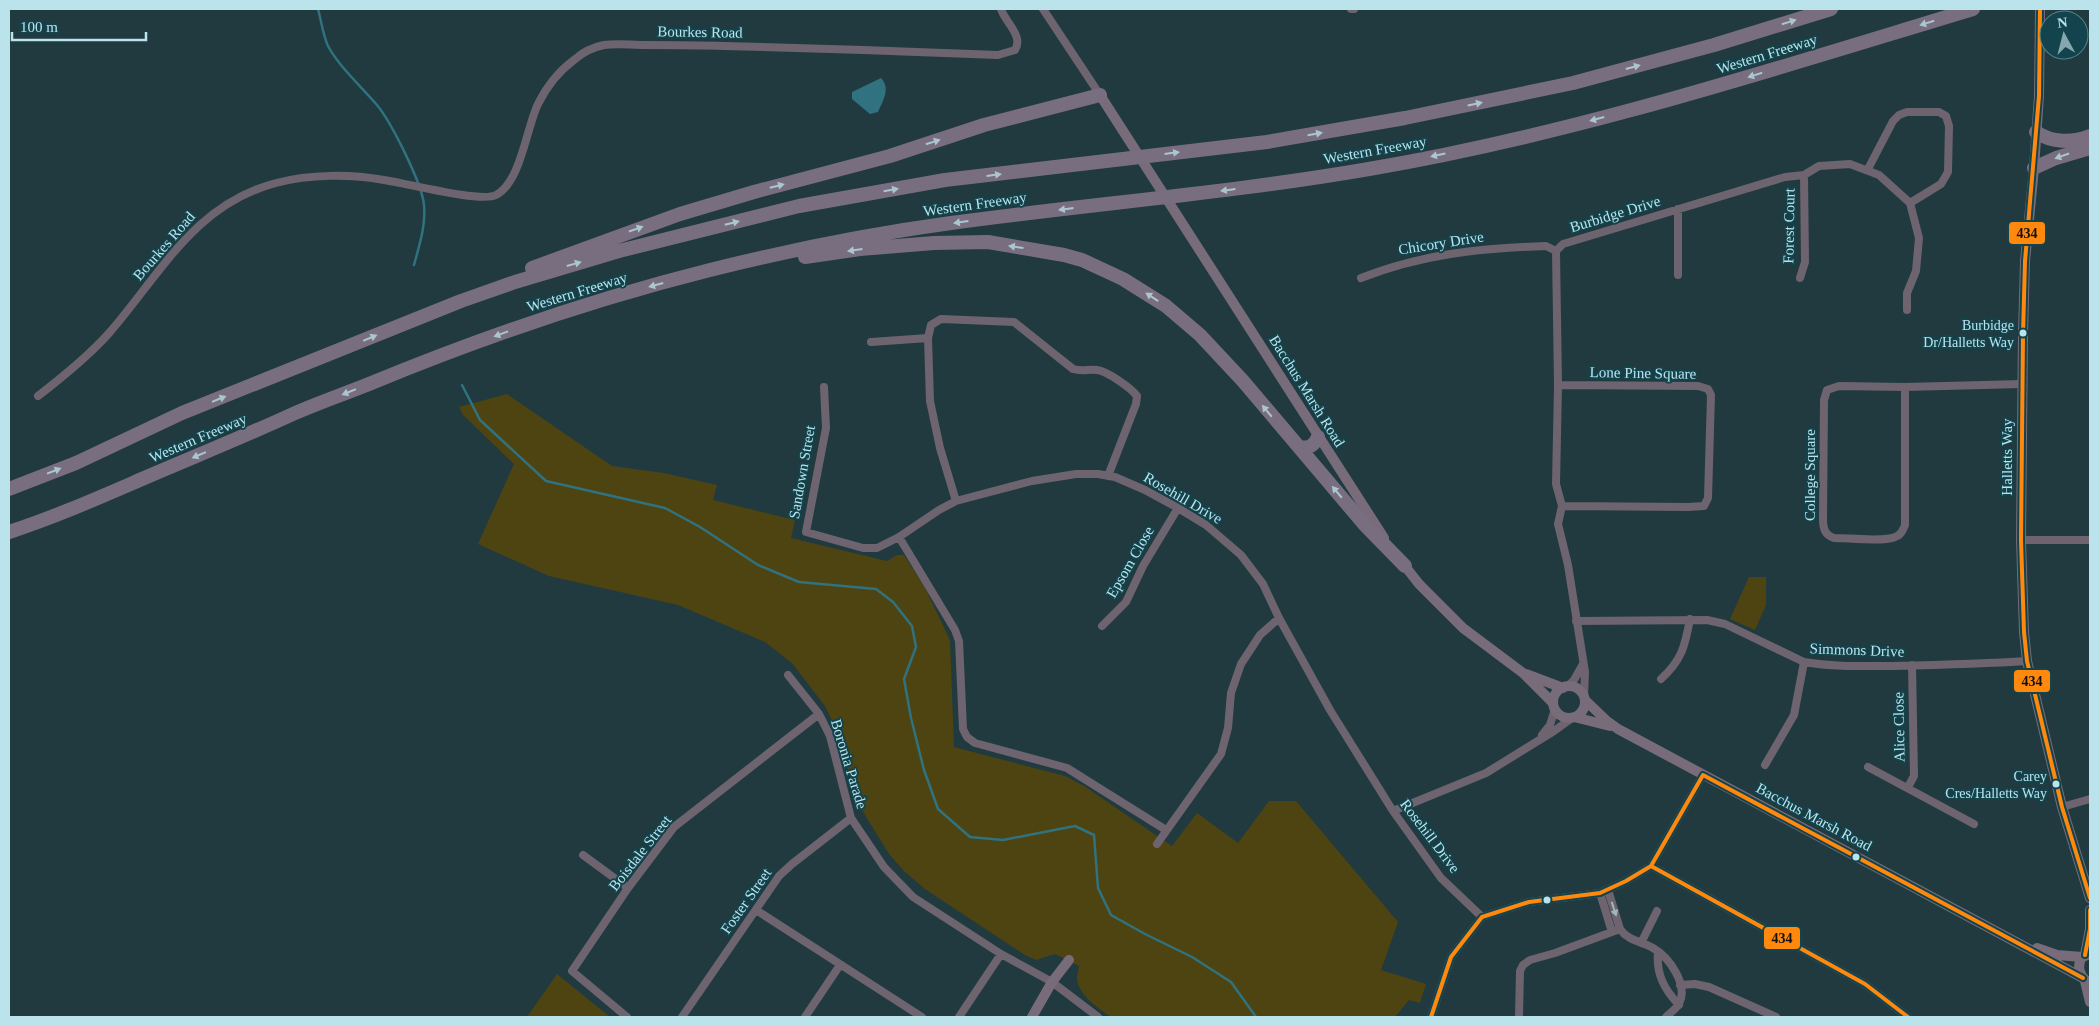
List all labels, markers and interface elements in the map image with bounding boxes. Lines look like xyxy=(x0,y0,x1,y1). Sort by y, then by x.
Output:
scale bar xyxy=(12,10,146,42)
north arrow xyxy=(2039,10,2089,60)
text: N xyxy=(2057,15,2068,31)
one-way arrow xyxy=(1782,17,1797,25)
text: 100 m xyxy=(20,19,58,35)
one-way arrow xyxy=(1919,19,1934,27)
street label: Bourkes Road xyxy=(657,23,743,41)
street label: Western Freeway xyxy=(1715,31,1820,77)
one-way arrow xyxy=(1625,63,1640,71)
one-way arrow xyxy=(1747,72,1762,79)
one-way arrow xyxy=(1467,99,1483,107)
one-way arrow xyxy=(1589,116,1604,124)
one-way arrow xyxy=(1307,129,1323,137)
street label: Western Freeway xyxy=(1322,133,1428,167)
one-way arrow xyxy=(926,138,941,145)
one-way arrow xyxy=(1165,149,1181,157)
one-way arrow xyxy=(1431,151,1446,159)
one-way arrow xyxy=(2054,153,2069,160)
one-way arrow xyxy=(986,171,1002,179)
one-way arrow xyxy=(769,182,784,190)
one-way arrow xyxy=(883,186,898,194)
one-way arrow xyxy=(1220,186,1236,194)
street label: Forest Court xyxy=(1780,187,1798,264)
street label: Western Freeway xyxy=(922,189,1028,219)
street label: Burbidge Drive xyxy=(1568,193,1662,235)
one-way arrow xyxy=(1058,205,1074,213)
street label: Bourkes Road xyxy=(130,208,198,283)
one-way arrow xyxy=(952,218,968,226)
one-way arrow xyxy=(724,219,739,227)
line badge: 434 xyxy=(2008,221,2046,245)
one-way arrow xyxy=(629,225,644,233)
text: 434 xyxy=(2017,226,2038,241)
street label: Chicory Drive xyxy=(1397,228,1485,258)
one-way arrow xyxy=(1008,242,1024,250)
one-way arrow xyxy=(846,246,862,254)
one-way arrow xyxy=(567,260,582,268)
street label: Western Freeway xyxy=(525,269,630,315)
one-way arrow xyxy=(648,281,663,289)
one-way arrow xyxy=(1145,292,1159,302)
place label: Burbidge Dr/Halletts Way xyxy=(1923,318,2014,350)
marker: Burbidge Dr/Halletts Way xyxy=(2018,328,2028,338)
one-way arrow xyxy=(493,330,508,338)
street label: Bacchus Marsh Road xyxy=(1266,332,1348,450)
one-way arrow xyxy=(362,333,377,341)
street label: Lone Pine Square xyxy=(1590,364,1697,382)
one-way arrow xyxy=(341,388,356,396)
one-way arrow xyxy=(212,394,226,402)
one-way arrow xyxy=(1261,405,1273,417)
street label: Western Freeway xyxy=(147,410,250,466)
street label: Halletts Way xyxy=(1999,418,2015,496)
street label: Sandown Street xyxy=(786,423,818,520)
street label: College Square xyxy=(1802,429,1818,521)
one-way arrow xyxy=(192,451,206,459)
one-way arrow xyxy=(47,467,62,475)
street label: Rosehill Drive xyxy=(1141,469,1225,527)
one-way arrow xyxy=(1331,486,1343,498)
street label: Epsom Close xyxy=(1103,523,1157,600)
street label: Simmons Drive xyxy=(1809,640,1905,660)
line badge: 434 xyxy=(2013,669,2051,693)
text: 434 xyxy=(2022,674,2043,689)
street label: Alice Close xyxy=(1890,691,1908,762)
street label: Boronia Parade xyxy=(828,717,870,811)
place label: Carey Cres/Halletts Way xyxy=(1945,769,2047,801)
marker: Carey Cres/Halletts Way xyxy=(2051,779,2061,789)
street label: Bacchus Marsh Road xyxy=(1754,780,1875,854)
street label: Rosehill Drive xyxy=(1397,796,1463,876)
street label: Boisdale Street xyxy=(606,811,675,894)
unlabelled marker xyxy=(1851,852,1861,862)
street label: Foster Street xyxy=(718,865,775,937)
unlabelled marker xyxy=(1542,895,1552,905)
one-way arrow xyxy=(1611,902,1618,917)
line badge: 434 xyxy=(1763,926,1801,950)
text: 434 xyxy=(1772,931,1793,946)

